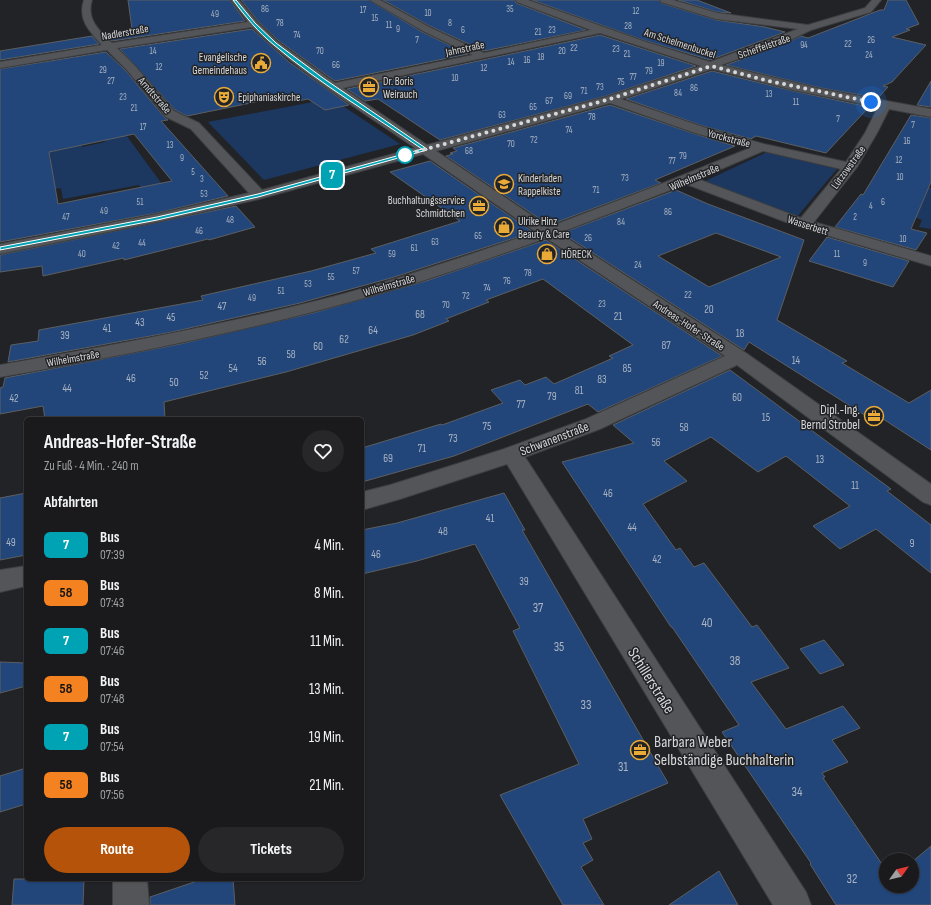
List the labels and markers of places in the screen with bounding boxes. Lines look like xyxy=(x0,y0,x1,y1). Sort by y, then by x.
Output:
place label: Evangelische Gemeindehaus xyxy=(192,51,247,77)
public building icon: Evangelische Gemeindehaus xyxy=(250,52,272,74)
place label: Dr. Boris Weirauch xyxy=(383,75,418,101)
office icon: Dr. Boris Weirauch xyxy=(358,76,380,98)
theatre icon: Epiphaniaskirche xyxy=(213,86,235,108)
place label: Epiphaniaskirche xyxy=(238,91,300,104)
unlabelled marker xyxy=(396,146,414,164)
place label: Kinderladen Rappelkiste xyxy=(518,172,562,198)
school or university icon: Kinderladen Rappelkiste xyxy=(493,173,515,195)
place label: Buchhaltungsservice Schmidtchen xyxy=(388,194,465,220)
office icon: Buchhaltungsservice Schmidtchen xyxy=(468,195,490,217)
place label: Ulrike Hinz Beauty & Care xyxy=(518,215,570,241)
shop icon: Ulrike Hinz Beauty & Care xyxy=(493,216,515,238)
shop icon: HÖRECK xyxy=(536,243,558,265)
place label: HÖRECK xyxy=(561,248,592,261)
place label: Dipl.-Ing. Bernd Strobel xyxy=(801,402,860,433)
office icon: Dipl.-Ing. Bernd Strobel xyxy=(863,405,885,427)
place label: Barbara Weber Selbständige Buchhalterin xyxy=(654,733,794,770)
office icon: Barbara Weber Selbständige Buchhalterin xyxy=(629,739,651,761)

